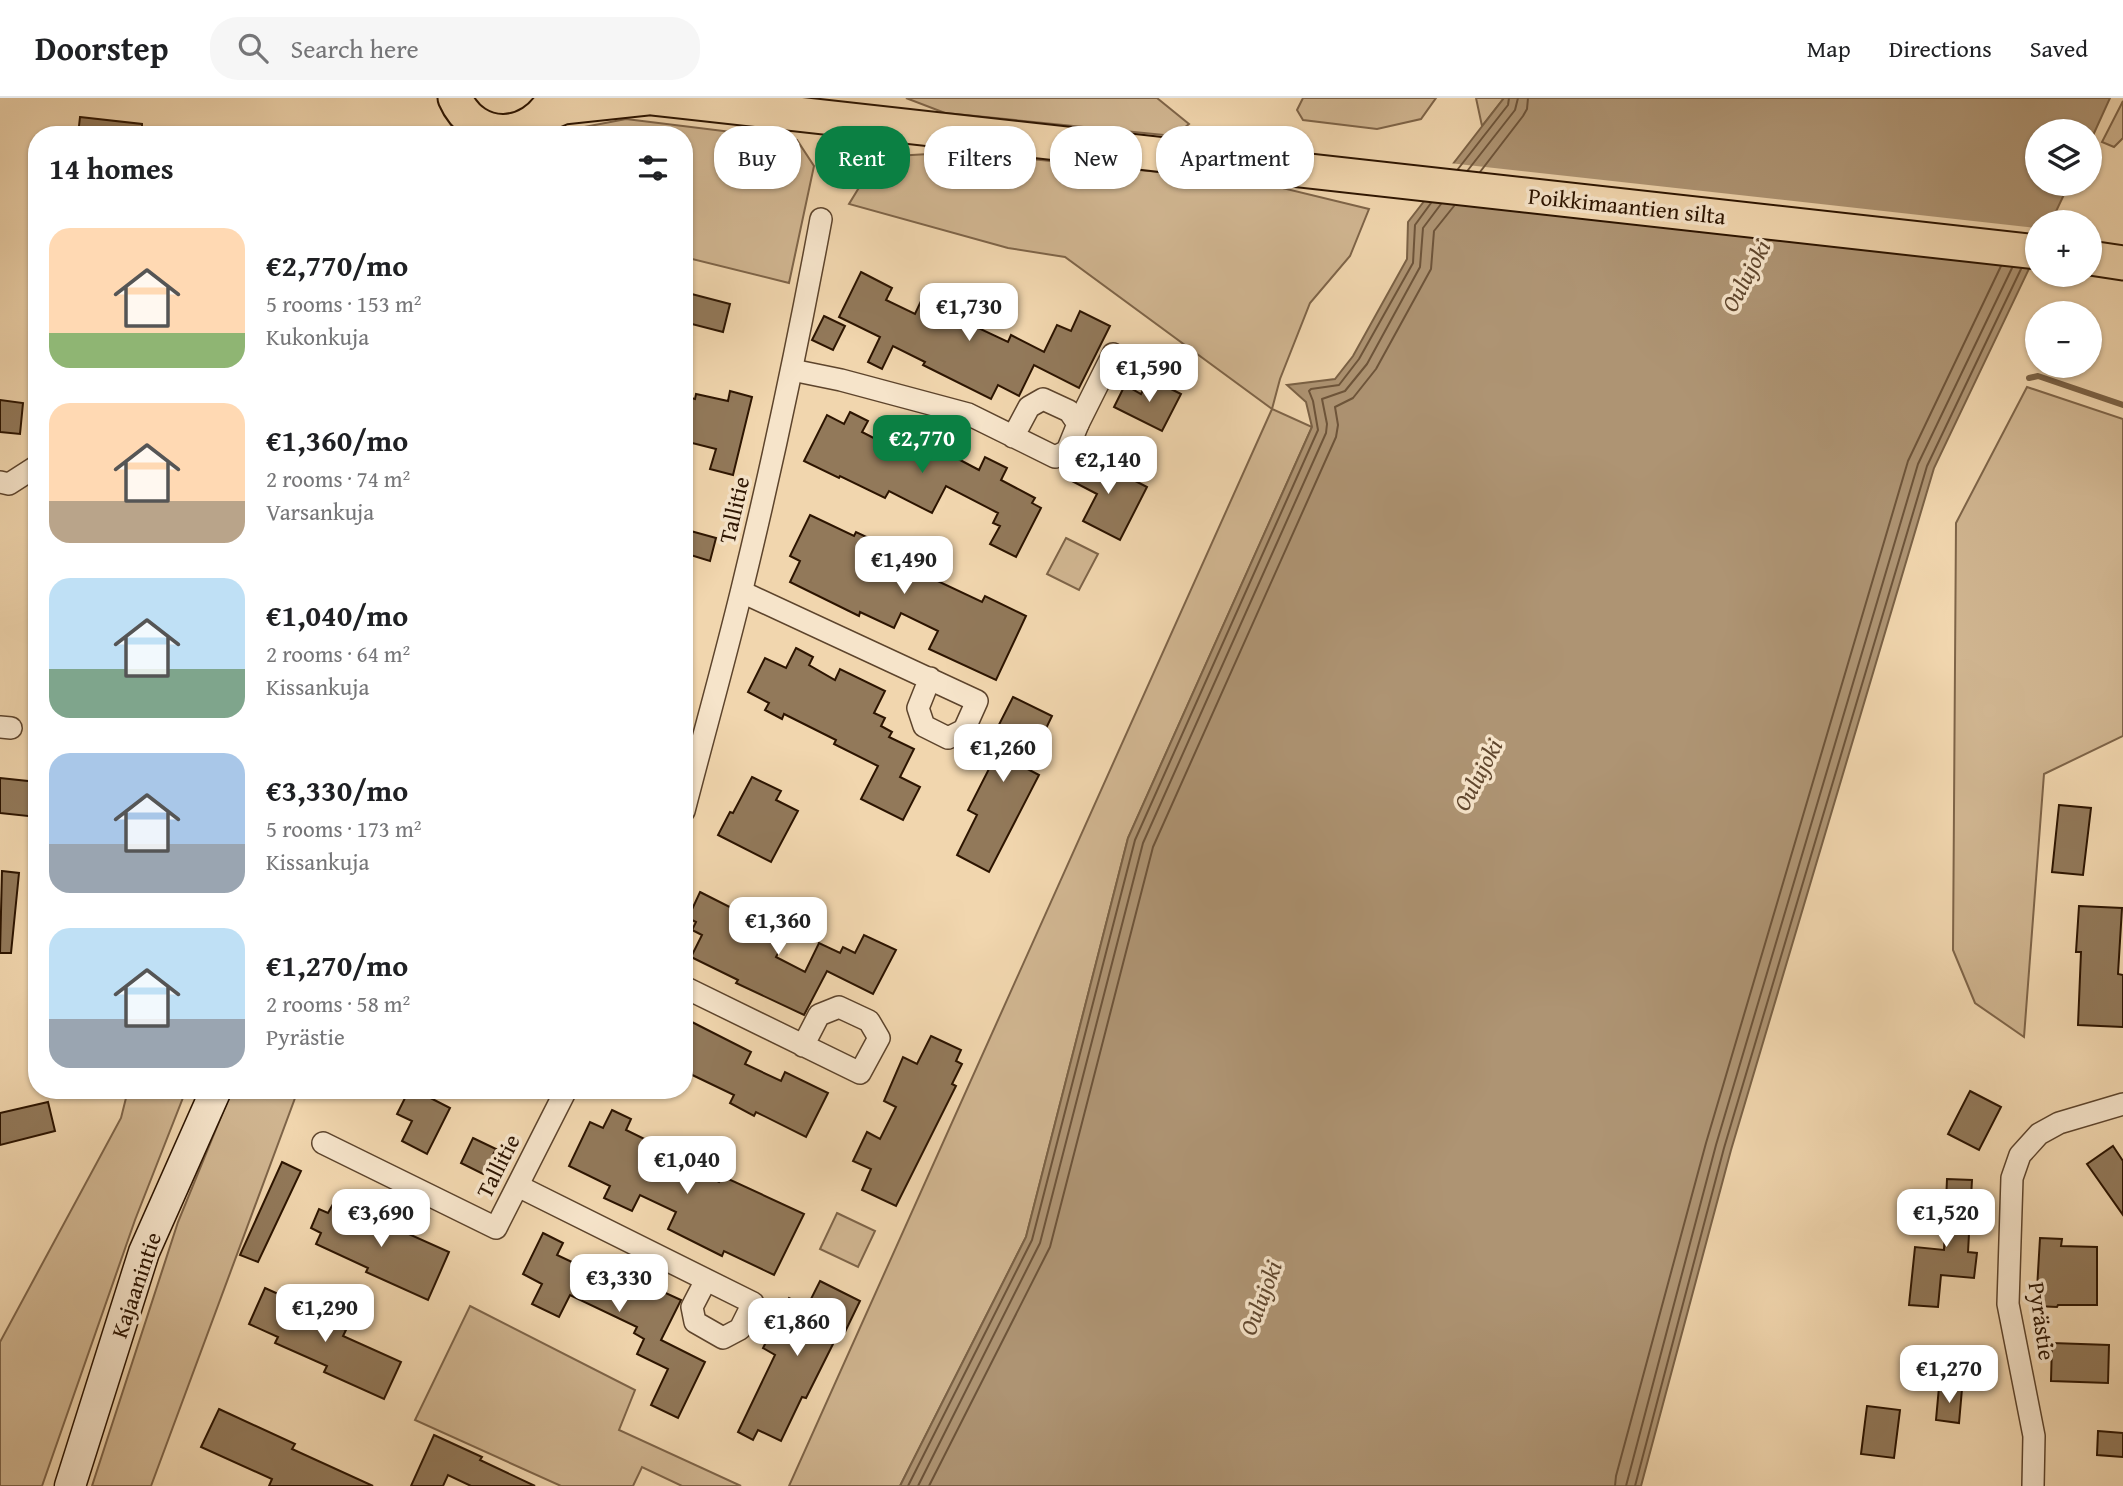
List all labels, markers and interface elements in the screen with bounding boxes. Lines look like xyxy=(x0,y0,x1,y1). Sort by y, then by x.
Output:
search box xyxy=(210,17,700,80)
text: Doorstep xyxy=(35,24,168,72)
icon: search xyxy=(234,29,272,67)
text: Search here xyxy=(290,29,419,68)
text: Map xyxy=(1807,31,1851,66)
text: Directions xyxy=(1889,31,1992,66)
text: Saved xyxy=(2030,31,2088,66)
map controls xyxy=(2025,119,2102,378)
button: layers xyxy=(2025,119,2102,196)
chip: Buy xyxy=(714,126,801,189)
chip: Rent xyxy=(815,126,910,189)
chip: Filters xyxy=(924,126,1036,189)
chip: New xyxy=(1050,126,1142,189)
chip: Apartment xyxy=(1156,126,1314,189)
text: 14 homes xyxy=(49,146,174,190)
icon: filters xyxy=(634,149,672,187)
street label: Poikkimaantien silta xyxy=(1527,179,1727,232)
button: + xyxy=(2025,210,2102,287)
water label: Oulujoki xyxy=(1712,233,1779,318)
text: €2,770/mo xyxy=(266,243,408,287)
icon: home xyxy=(105,256,189,340)
pin: €1,730 xyxy=(912,284,1026,343)
text: 5 rooms · 153 m² xyxy=(266,287,421,320)
text: €1,730 xyxy=(936,289,1002,322)
button: − xyxy=(2025,301,2102,378)
text: Kukonkuja xyxy=(266,320,369,353)
pin: €1,590 xyxy=(1092,344,1206,404)
text: €1,590 xyxy=(1116,350,1182,383)
pin: €2,770 xyxy=(865,416,979,475)
text: €1,360/mo xyxy=(266,418,408,462)
text: €2,770 xyxy=(889,421,955,454)
icon: home xyxy=(105,431,189,515)
pin: €2,140 xyxy=(1051,436,1165,496)
text: €2,140 xyxy=(1075,442,1141,475)
text: 2 rooms · 74 m² xyxy=(266,462,410,495)
street label: Tallitie xyxy=(710,473,757,547)
text: Varsankuja xyxy=(266,495,374,528)
pin: €1,490 xyxy=(847,536,961,596)
text: €1,490 xyxy=(871,542,937,575)
text: €1,040/mo xyxy=(266,593,408,637)
icon: home xyxy=(105,606,189,690)
text: 2 rooms · 64 m² xyxy=(266,637,410,670)
text: Kissankuja xyxy=(266,670,369,703)
pin: €1,260 xyxy=(946,724,1060,784)
text: €1,260 xyxy=(970,730,1036,763)
water label: Oulujoki xyxy=(1444,732,1511,817)
text: €3,330/mo xyxy=(266,768,408,812)
icon: home xyxy=(105,781,189,865)
text: 5 rooms · 173 m² xyxy=(266,812,421,845)
text: Kissankuja xyxy=(266,845,369,878)
pin: €1,360 xyxy=(721,898,835,957)
text: €1,360 xyxy=(745,903,811,936)
text: €1,270/mo xyxy=(266,943,408,987)
icon: home xyxy=(105,956,189,1040)
text: 2 rooms · 58 m² xyxy=(266,987,410,1020)
text: Pyrästie xyxy=(266,1020,345,1053)
street label: Tallitie xyxy=(468,1128,528,1203)
pin: €1,040 xyxy=(630,1136,744,1196)
text: €1,040 xyxy=(654,1142,720,1175)
pin: €3,690 xyxy=(324,1190,438,1249)
pin: €1,520 xyxy=(1889,1190,2003,1249)
text: €3,690 xyxy=(348,1195,414,1228)
text: €1,520 xyxy=(1913,1195,1979,1228)
street label: Kajaanintie xyxy=(102,1227,169,1342)
pin: €3,330 xyxy=(562,1254,676,1314)
water label: Oulujoki xyxy=(1230,1255,1291,1340)
text: €3,330 xyxy=(586,1260,652,1293)
street label: Pyrästie xyxy=(2021,1280,2064,1362)
pin: €1,290 xyxy=(268,1284,382,1344)
text: €1,290 xyxy=(292,1290,358,1323)
pin: €1,860 xyxy=(740,1298,854,1358)
text: €1,860 xyxy=(764,1304,830,1337)
pin: €1,270 xyxy=(1892,1346,2006,1405)
text: €1,270 xyxy=(1916,1351,1982,1384)

